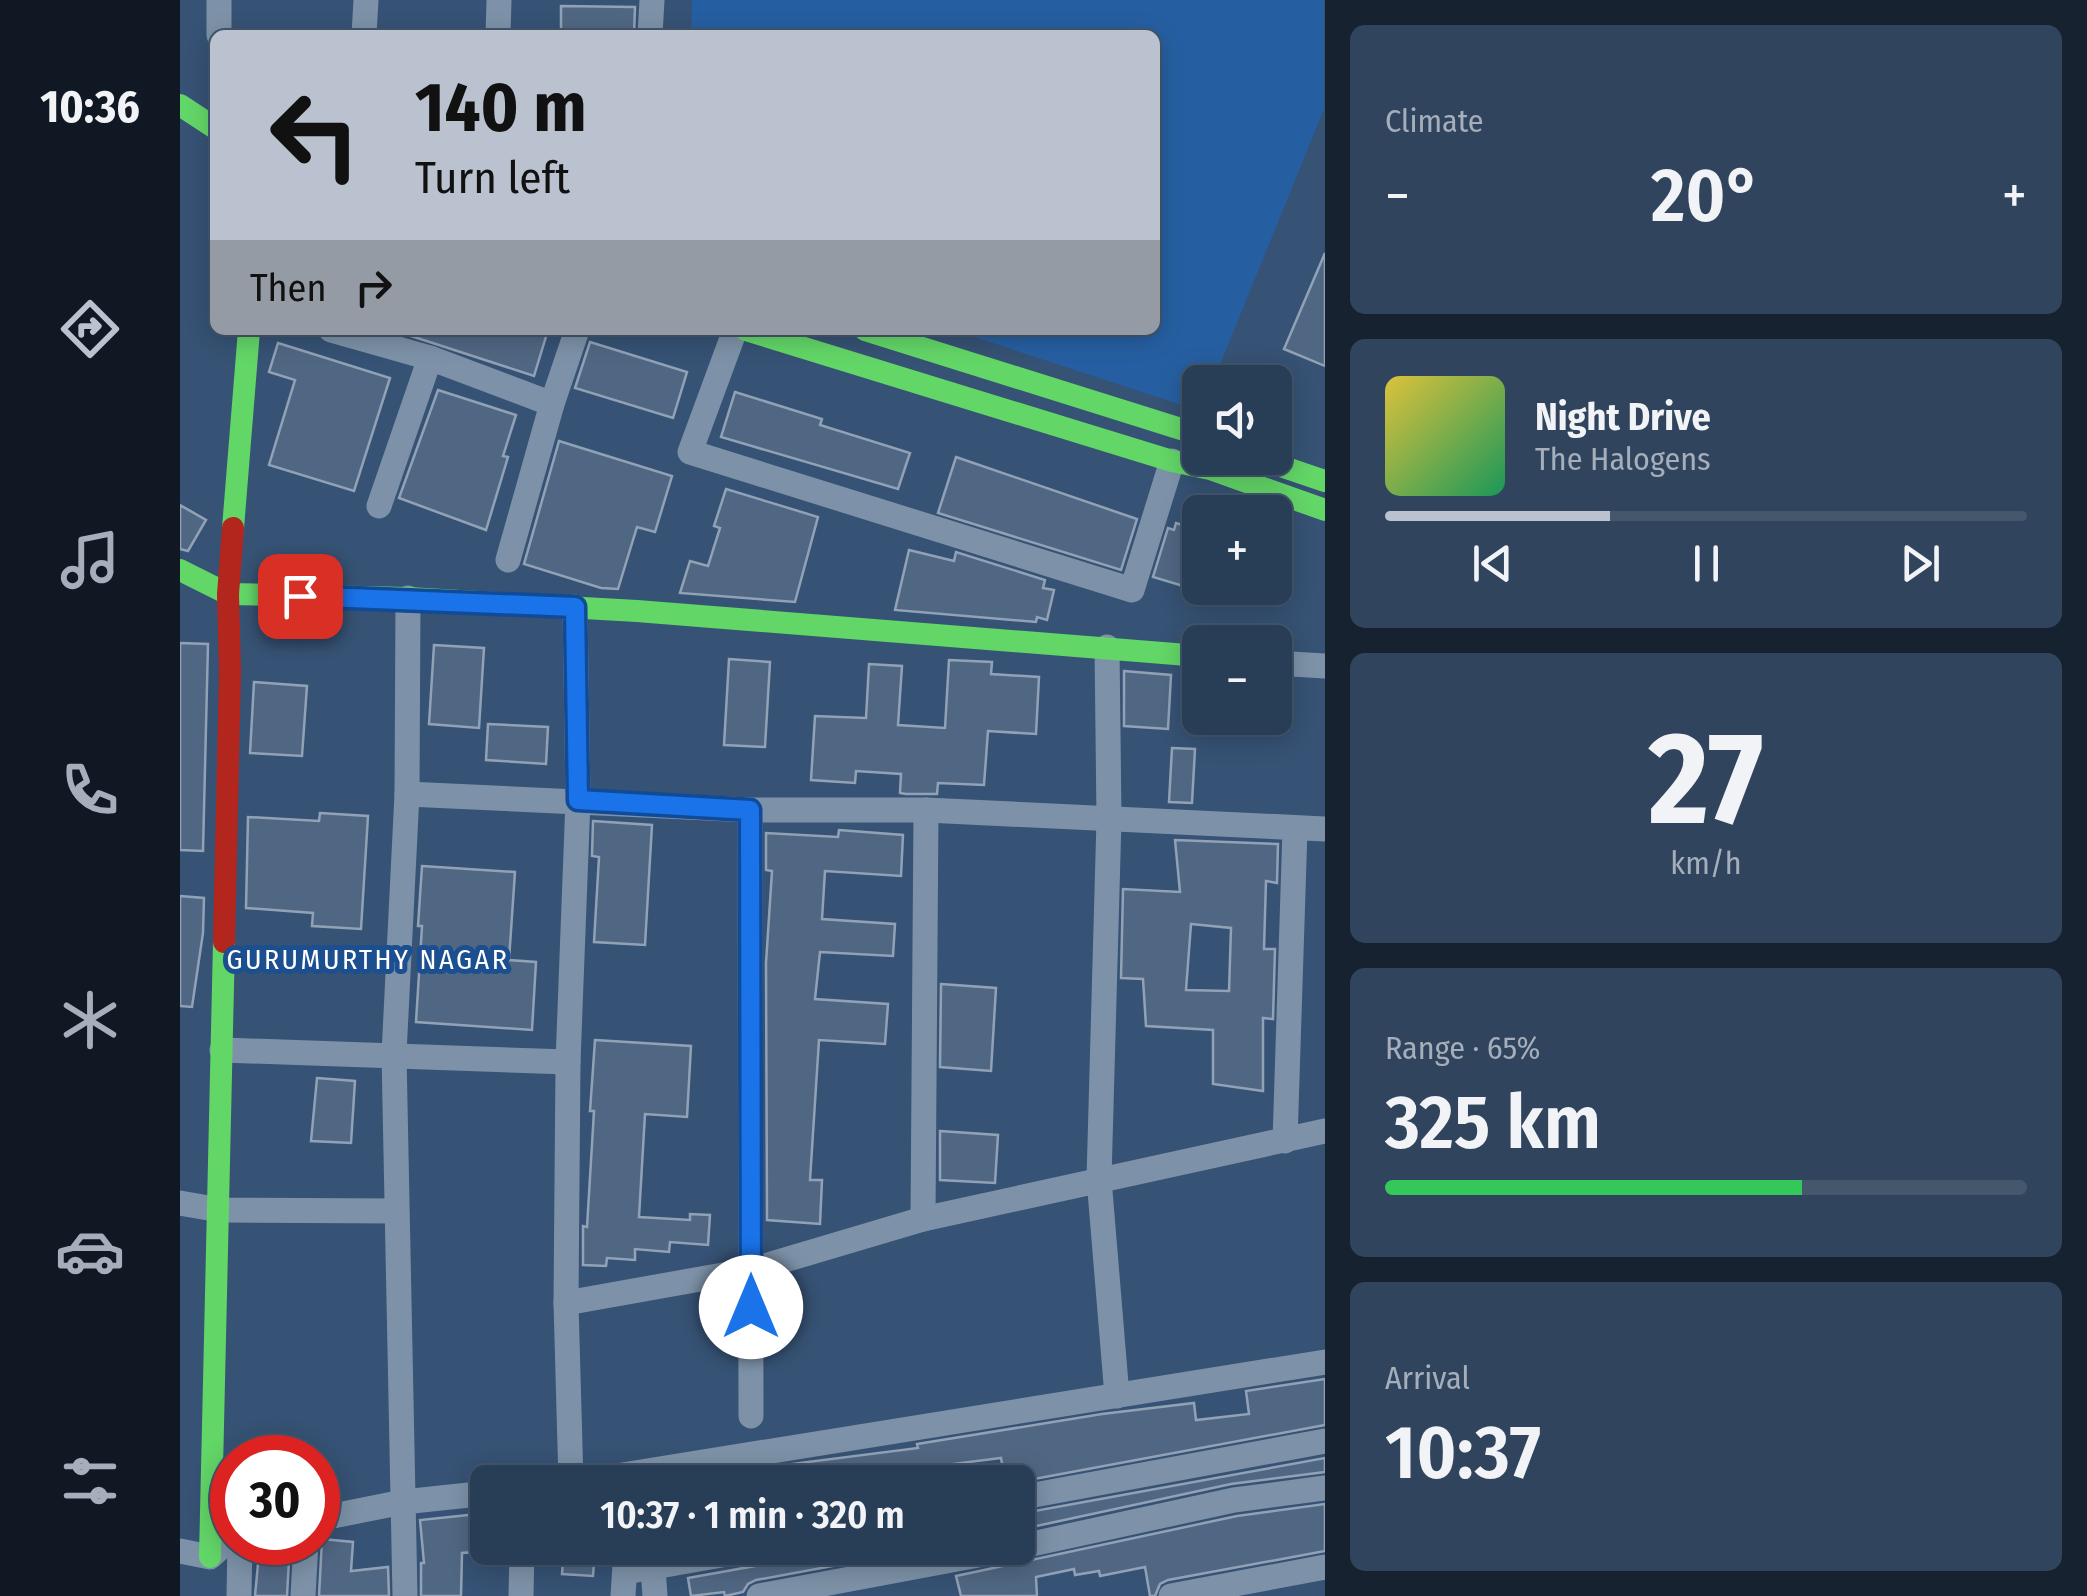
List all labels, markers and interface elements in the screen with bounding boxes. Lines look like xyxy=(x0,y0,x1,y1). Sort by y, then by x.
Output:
text: 140 m xyxy=(415,66,587,150)
icon: left xyxy=(250,70,380,200)
text: 10:36 xyxy=(40,80,140,134)
text: Climate xyxy=(1385,102,1484,140)
text: Turn left xyxy=(415,151,570,205)
text: 20° xyxy=(1651,151,1761,241)
text: − xyxy=(1385,163,1410,229)
text: + xyxy=(2002,163,2027,229)
icon: right xyxy=(346,260,401,315)
text: Then xyxy=(250,265,326,311)
icon: directions xyxy=(55,294,125,364)
map controls xyxy=(1182,365,1292,735)
button: sound xyxy=(1182,365,1292,475)
text: Night Drive xyxy=(1535,394,1711,440)
text: The Halogens xyxy=(1535,440,1711,478)
button: + xyxy=(1182,495,1292,605)
icon: music xyxy=(55,525,125,595)
icon: previous xyxy=(1465,536,1520,591)
icon: pause xyxy=(1679,536,1734,591)
icon: next xyxy=(1893,536,1948,591)
pin xyxy=(258,554,343,639)
icon: arrive xyxy=(273,569,328,624)
button: − xyxy=(1182,625,1292,735)
text: 27 xyxy=(1649,701,1763,857)
icon: phone xyxy=(55,755,125,825)
text: km/h xyxy=(1670,844,1742,882)
district label: GURUMURTHY NAGAR xyxy=(226,943,510,976)
icon: climate xyxy=(55,985,125,1055)
text: Range · 65% xyxy=(1385,1029,1541,1067)
text: 325 km xyxy=(1385,1078,1601,1168)
icon: car xyxy=(55,1216,125,1286)
position arrow xyxy=(699,1255,803,1359)
text: Arrival xyxy=(1385,1359,1470,1397)
text: 10:37 xyxy=(1385,1408,1541,1498)
speed limit sign: 30 xyxy=(210,1435,340,1565)
icon: filters xyxy=(55,1446,125,1516)
text: 10:37 · 1 min · 320 m xyxy=(600,1492,905,1538)

